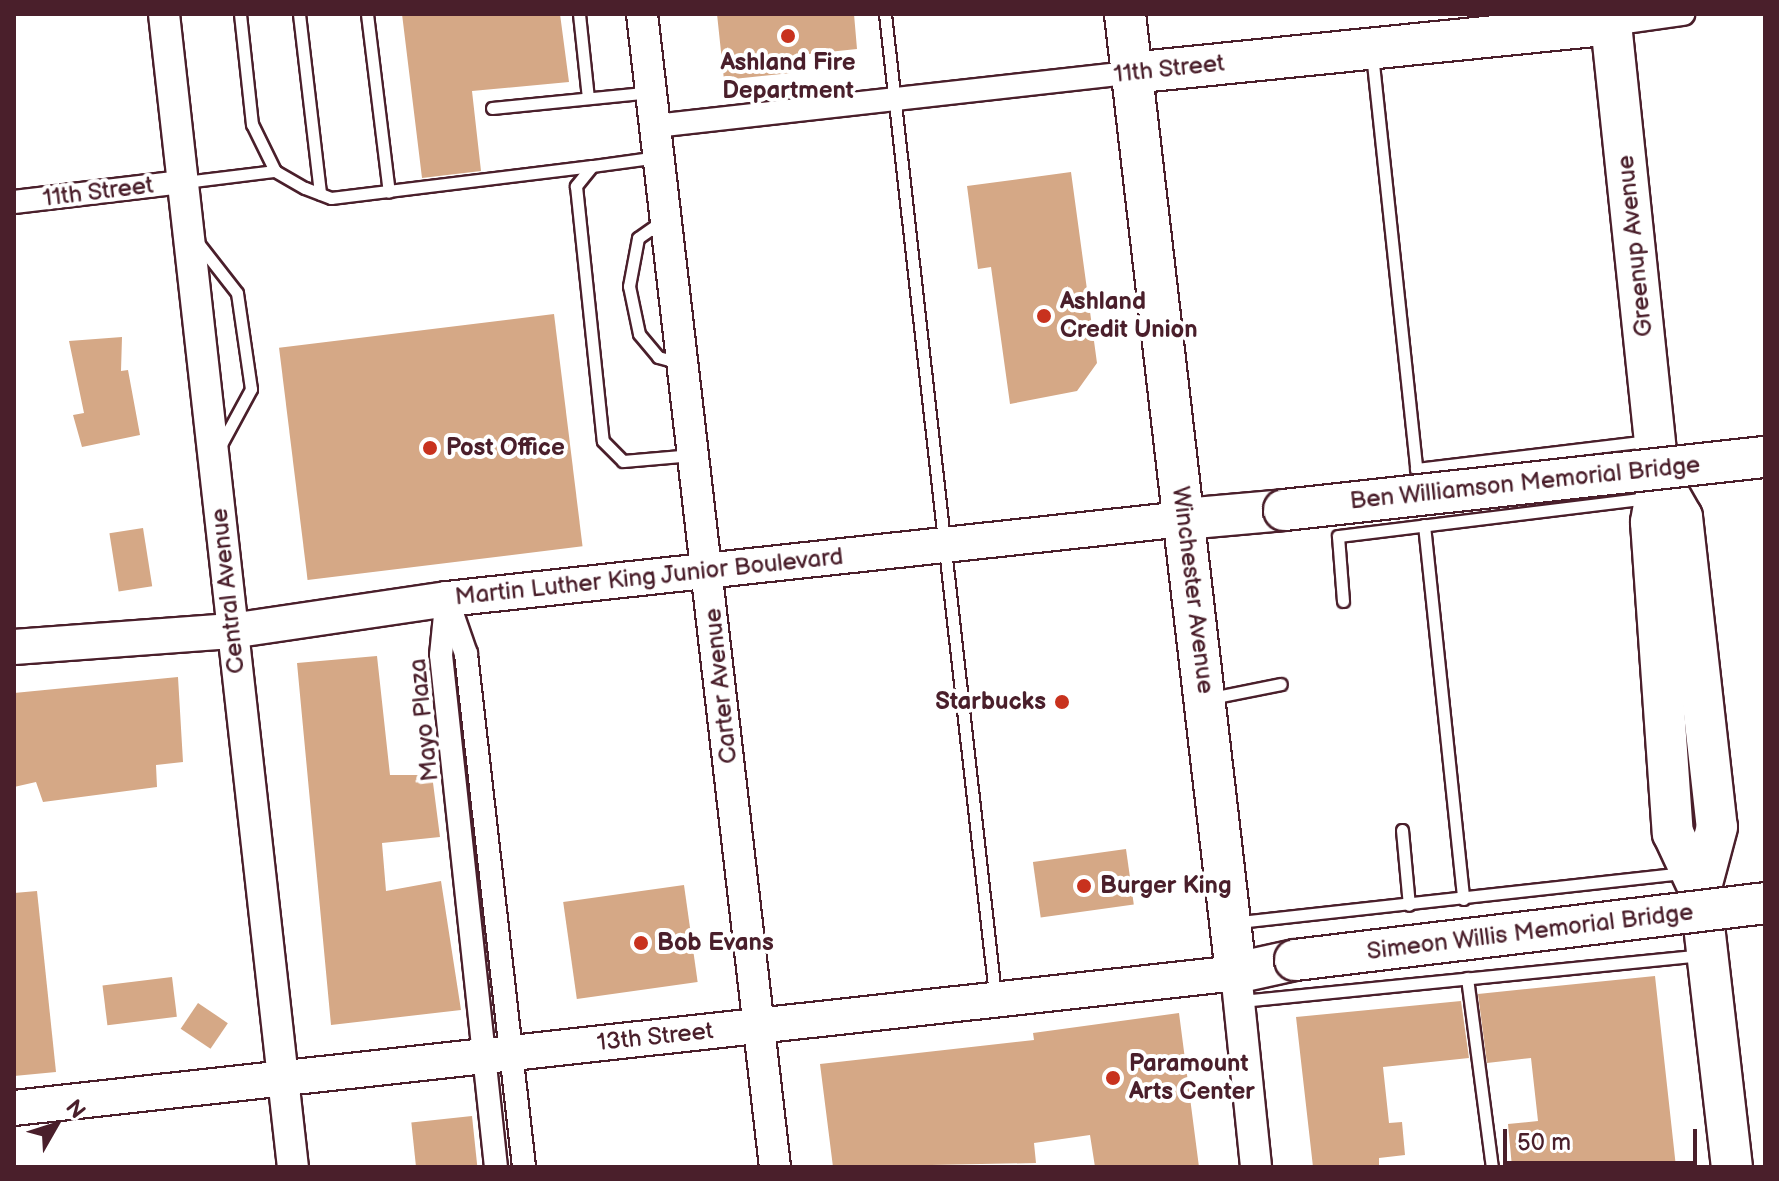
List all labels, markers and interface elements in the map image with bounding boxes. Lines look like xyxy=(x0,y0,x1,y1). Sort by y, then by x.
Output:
marker: Ashland Fire Department xyxy=(779,27,797,45)
place label: Ashland Fire Department xyxy=(721,49,855,105)
street label: 11th Street xyxy=(1112,49,1226,89)
street label: Greenup Avenue xyxy=(1611,154,1659,338)
street label: 11th Street xyxy=(41,171,155,213)
place label: Ashland Credit Union xyxy=(1060,288,1198,344)
marker: Ashland Credit Union xyxy=(1035,307,1053,325)
place label: Post Office xyxy=(446,434,565,462)
marker: Post Office xyxy=(421,439,439,457)
street label: Ben Williamson Memorial Bridge xyxy=(1348,450,1702,516)
street label: Winchester Avenue xyxy=(1166,485,1220,695)
street label: Central Avenue xyxy=(205,507,251,675)
street label: Martin Luther King Junior Boulevard xyxy=(453,542,845,612)
street label: Carter Avenue xyxy=(699,607,743,765)
street label: Mayo Plaza xyxy=(403,657,445,783)
place label: Starbucks xyxy=(935,688,1046,716)
marker: Starbucks xyxy=(1053,693,1071,711)
place label: Burger King xyxy=(1100,872,1232,900)
marker: Burger King xyxy=(1075,877,1093,895)
street label: Simeon Willis Memorial Bridge xyxy=(1365,898,1695,966)
place label: Bob Evans xyxy=(657,929,774,957)
marker: Bob Evans xyxy=(632,934,650,952)
street label: 13th Street xyxy=(595,1017,715,1057)
place label: Paramount Arts Center xyxy=(1129,1050,1255,1106)
marker: Paramount Arts Center xyxy=(1104,1069,1122,1087)
north arrow xyxy=(16,1085,96,1165)
text: N xyxy=(59,1095,91,1125)
scale bar xyxy=(1507,1113,1701,1163)
text: 50 m xyxy=(1517,1128,1571,1157)

